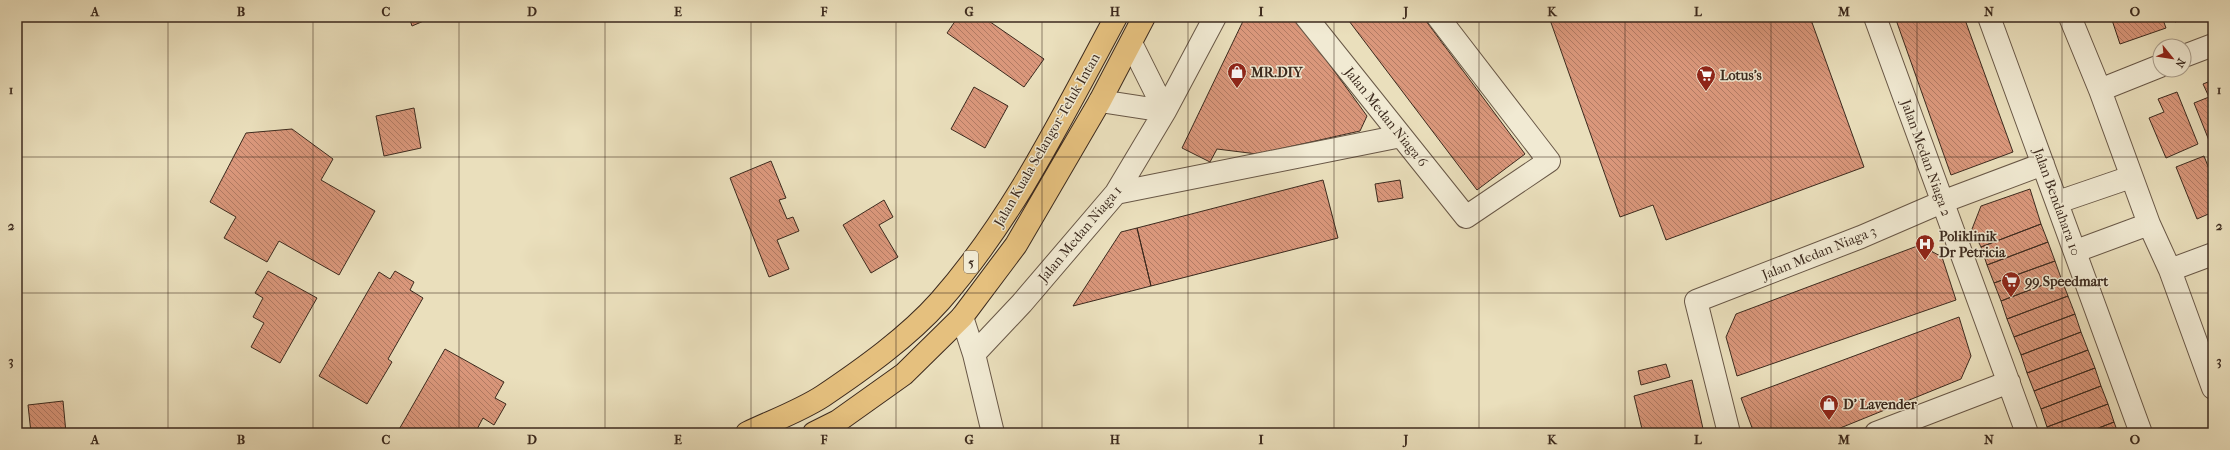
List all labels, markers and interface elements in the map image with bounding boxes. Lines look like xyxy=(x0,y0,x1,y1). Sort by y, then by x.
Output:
text: A xyxy=(90,4,100,19)
text: B xyxy=(237,4,246,19)
text: C xyxy=(382,4,391,19)
text: D xyxy=(527,4,537,19)
text: E xyxy=(674,4,682,19)
text: F xyxy=(820,4,828,19)
text: G xyxy=(964,4,974,19)
text: H xyxy=(1110,4,1121,19)
text: I xyxy=(1258,4,1264,19)
text: J xyxy=(1402,4,1409,20)
text: K xyxy=(1547,4,1558,19)
text: L xyxy=(1694,4,1703,19)
text: M xyxy=(1837,4,1850,19)
text: N xyxy=(1984,4,1994,19)
text: O xyxy=(2130,4,2140,19)
north arrow xyxy=(2152,38,2192,78)
street label: Jalan Kuala Selangor-Teluk Intan xyxy=(990,50,1104,231)
text: N xyxy=(2172,56,2188,70)
shop icon: MR.DIY xyxy=(1226,61,1248,89)
street label: Jalan Medan Niaga 6 xyxy=(1340,63,1432,171)
place label: MR.DIY xyxy=(1250,64,1304,81)
supermarket icon: Lotus's xyxy=(1695,64,1717,92)
place label: Lotus's xyxy=(1720,67,1763,84)
text: 1 xyxy=(9,82,14,97)
text: 1 xyxy=(2217,82,2222,97)
street label: Jalan Medan Niaga 2 xyxy=(1897,96,1955,219)
street label: Jalan Bendahara 10 xyxy=(2029,145,2084,258)
street label: Jalan Medan Niaga 1 xyxy=(1034,182,1125,286)
text: 2 xyxy=(8,218,15,233)
text: 2 xyxy=(2216,218,2223,233)
street label: Jalan Medan Niaga 3 xyxy=(1759,222,1879,284)
place label: Poliklinik Dr Petricia xyxy=(1939,228,2006,261)
hospital icon: Poliklinik Dr Petricia xyxy=(1914,233,1936,261)
road number: 5 xyxy=(964,251,978,273)
supermarket icon: 99 Speedmart xyxy=(2000,270,2022,298)
place label: 99 Speedmart xyxy=(2024,273,2109,290)
text: 3 xyxy=(8,353,14,369)
text: 3 xyxy=(2216,353,2222,369)
shop icon: D’ Lavender xyxy=(1818,393,1840,421)
place label: D’ Lavender xyxy=(1843,396,1918,413)
text: A xyxy=(90,432,100,447)
text: B xyxy=(237,432,246,447)
text: C xyxy=(382,432,391,447)
text: D xyxy=(527,432,537,447)
text: E xyxy=(674,432,682,447)
text: F xyxy=(820,432,828,447)
text: G xyxy=(964,432,974,447)
text: H xyxy=(1110,432,1121,447)
text: I xyxy=(1258,432,1264,447)
text: J xyxy=(1402,432,1409,448)
text: K xyxy=(1547,432,1558,447)
text: L xyxy=(1694,432,1703,447)
text: M xyxy=(1837,432,1850,447)
text: N xyxy=(1984,432,1994,447)
text: O xyxy=(2130,432,2140,447)

